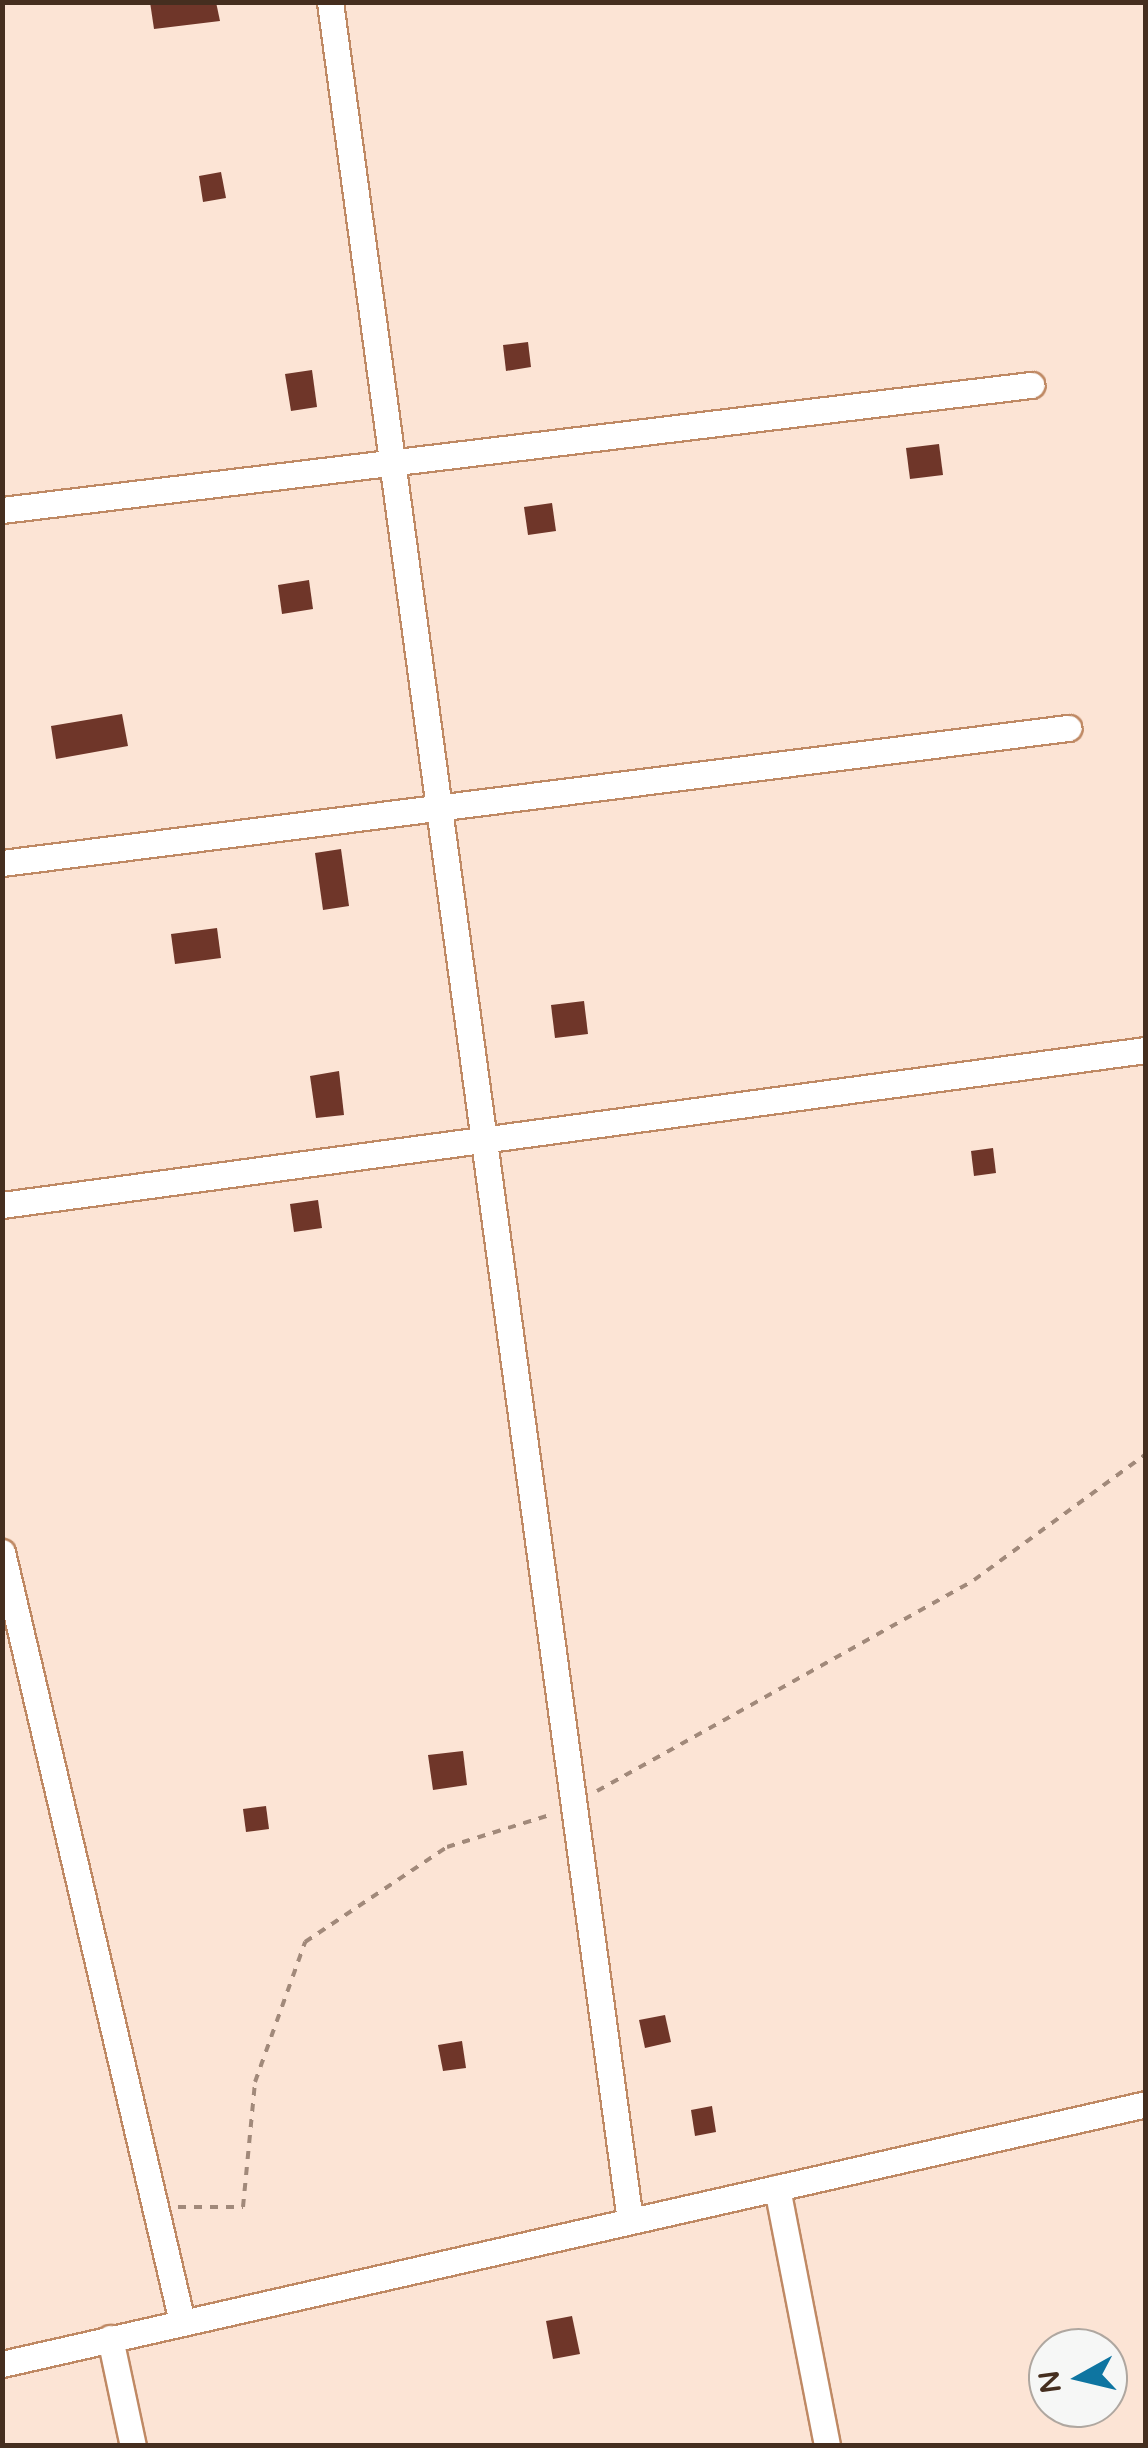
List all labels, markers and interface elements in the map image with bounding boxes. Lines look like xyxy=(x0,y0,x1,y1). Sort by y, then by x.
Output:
north arrow xyxy=(1028,2328,1128,2428)
text: N xyxy=(1032,2368,1069,2395)

